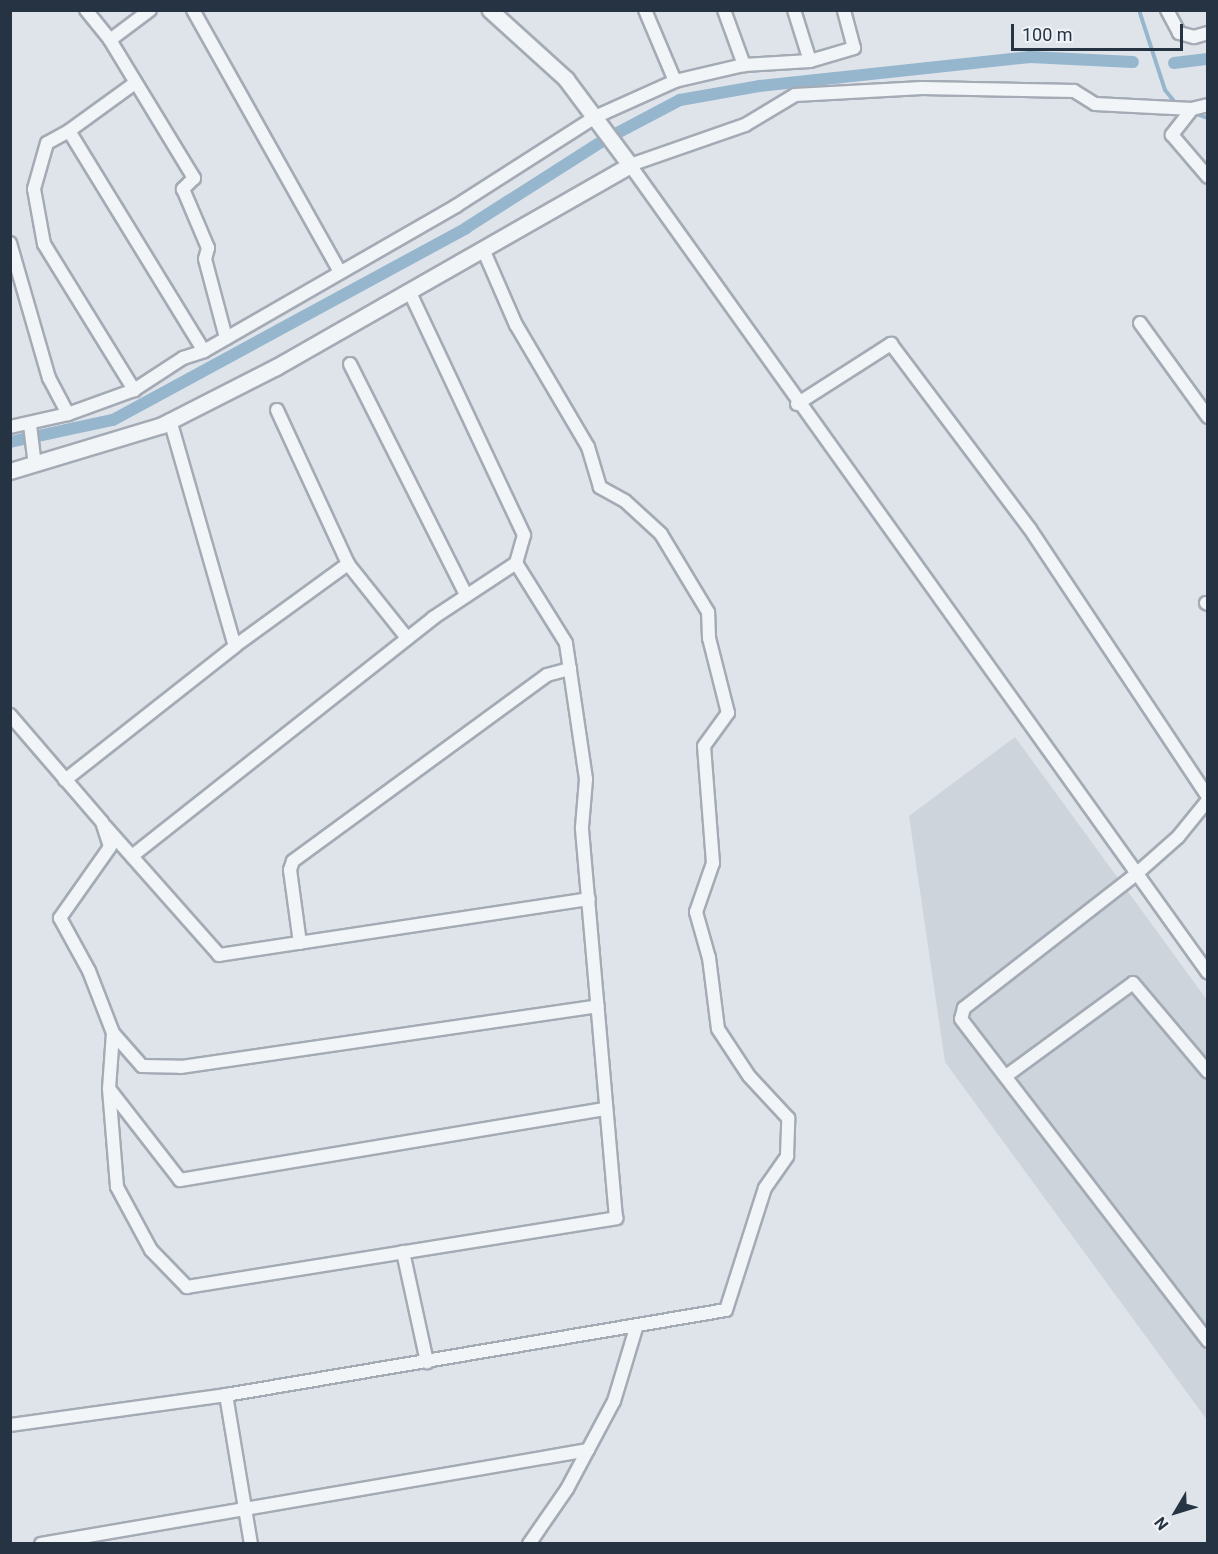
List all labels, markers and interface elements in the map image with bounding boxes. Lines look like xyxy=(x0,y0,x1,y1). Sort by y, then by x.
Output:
scale bar xyxy=(1014,12,1186,50)
text: 100 m xyxy=(1022,24,1073,45)
north arrow xyxy=(1146,1482,1206,1542)
text: N xyxy=(1150,1513,1172,1534)

